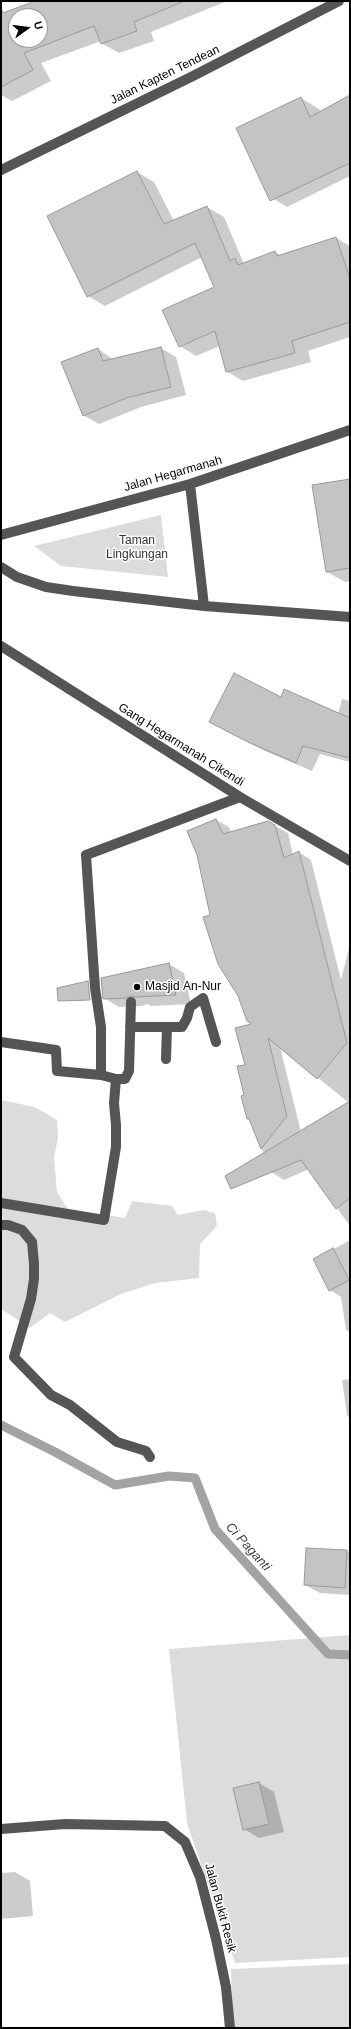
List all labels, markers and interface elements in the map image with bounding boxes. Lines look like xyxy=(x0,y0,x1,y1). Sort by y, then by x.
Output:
north arrow xyxy=(8,8,48,48)
text: U xyxy=(32,20,45,31)
street label: Jalan Kapten Tendean xyxy=(108,42,222,108)
street label: Jalan Hegarmanah xyxy=(122,453,224,495)
park label: Taman Lingkungan xyxy=(106,534,168,562)
street label: Gang Hegarmanah Cikendi xyxy=(116,700,246,790)
place label: Masjid An-Nur xyxy=(145,980,221,994)
marker: Masjid An-Nur xyxy=(132,982,142,992)
water label: Ci Paganti xyxy=(222,1519,274,1575)
street label: Jalan Bukit Resik xyxy=(201,1862,239,1954)

